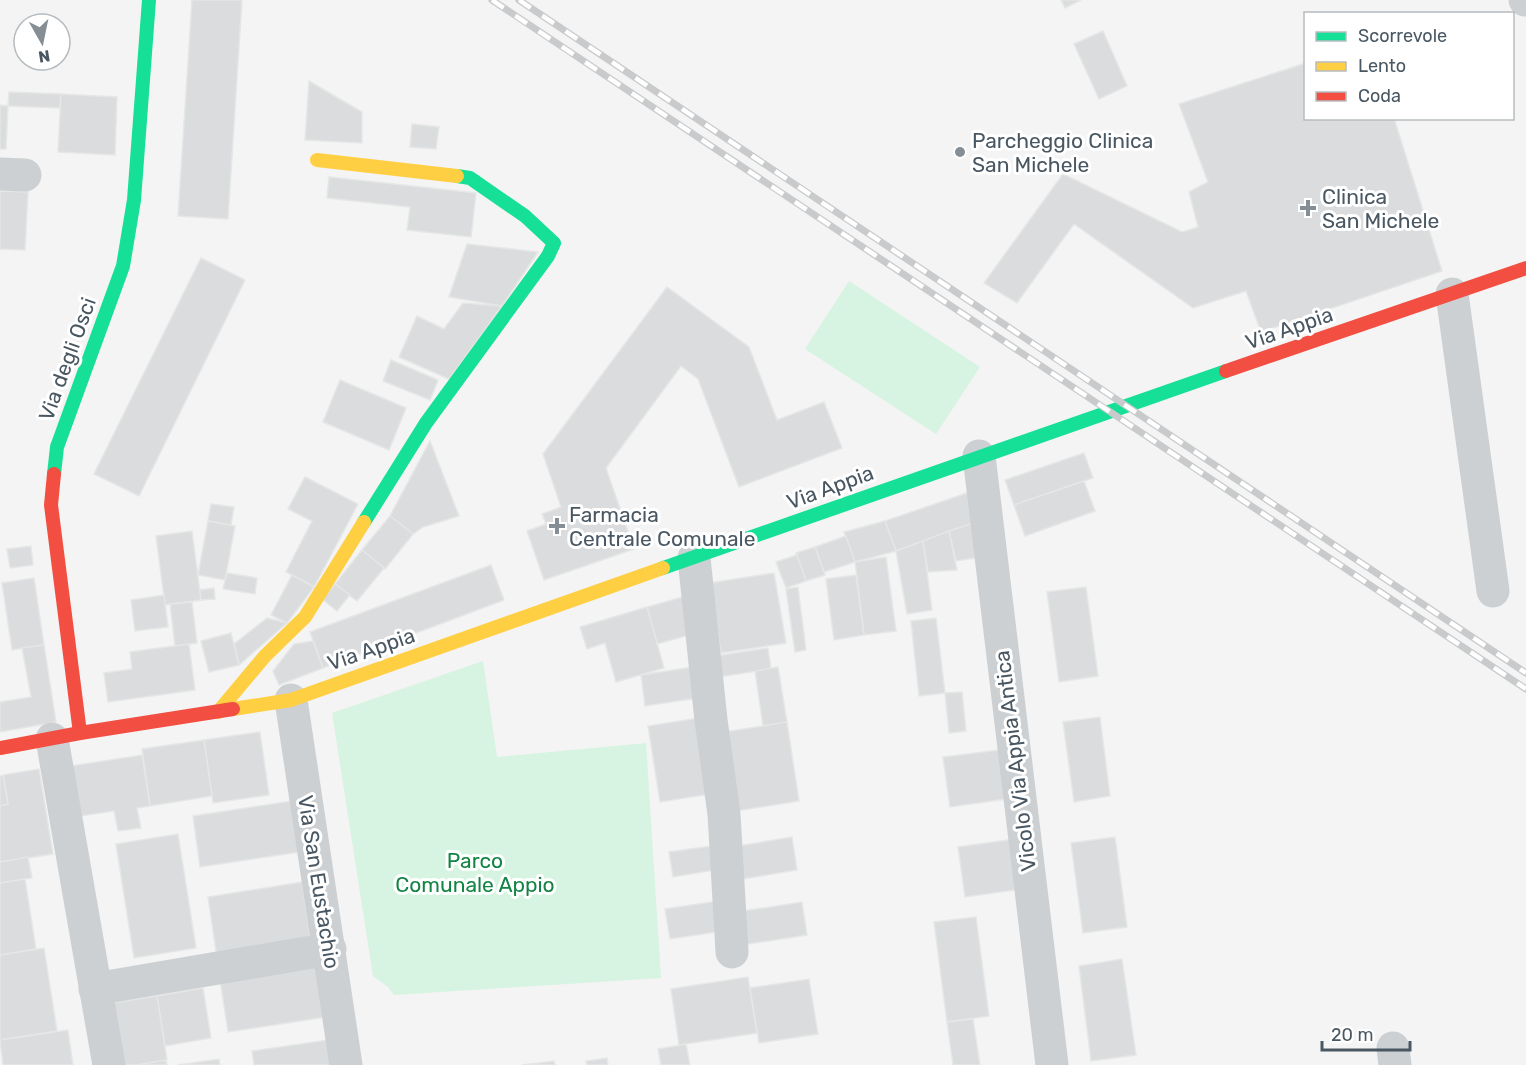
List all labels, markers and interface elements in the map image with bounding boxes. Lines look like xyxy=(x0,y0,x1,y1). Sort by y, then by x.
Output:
north arrow xyxy=(12,12,72,72)
legend xyxy=(1304,12,1514,120)
text: Scorrevole xyxy=(1358,25,1447,47)
text: N xyxy=(37,46,51,67)
text: Lento xyxy=(1358,55,1406,77)
text: Coda xyxy=(1358,85,1401,107)
place label: Parcheggio Clinica San Michele xyxy=(972,128,1153,177)
marker: Parcheggio Clinica San Michele xyxy=(953,145,967,159)
place label: Clinica San Michele xyxy=(1322,184,1439,233)
marker: Clinica San Michele xyxy=(1299,199,1317,217)
street label: Via degli Osci xyxy=(33,294,101,424)
street label: Via Appia xyxy=(1242,301,1336,355)
street label: Via Appia xyxy=(783,460,877,514)
place label: Farmacia Centrale Comunale xyxy=(569,502,755,551)
marker: Farmacia Centrale Comunale xyxy=(550,519,564,533)
street label: Via Appia xyxy=(324,622,418,676)
street label: Vicolo Via Appia Antica xyxy=(989,649,1041,873)
street label: Via San Eustachio xyxy=(293,793,345,971)
park label: Parco Comunale Appio xyxy=(395,848,555,897)
scale bar xyxy=(1322,1014,1410,1052)
text: 20 m xyxy=(1331,1024,1373,1046)

